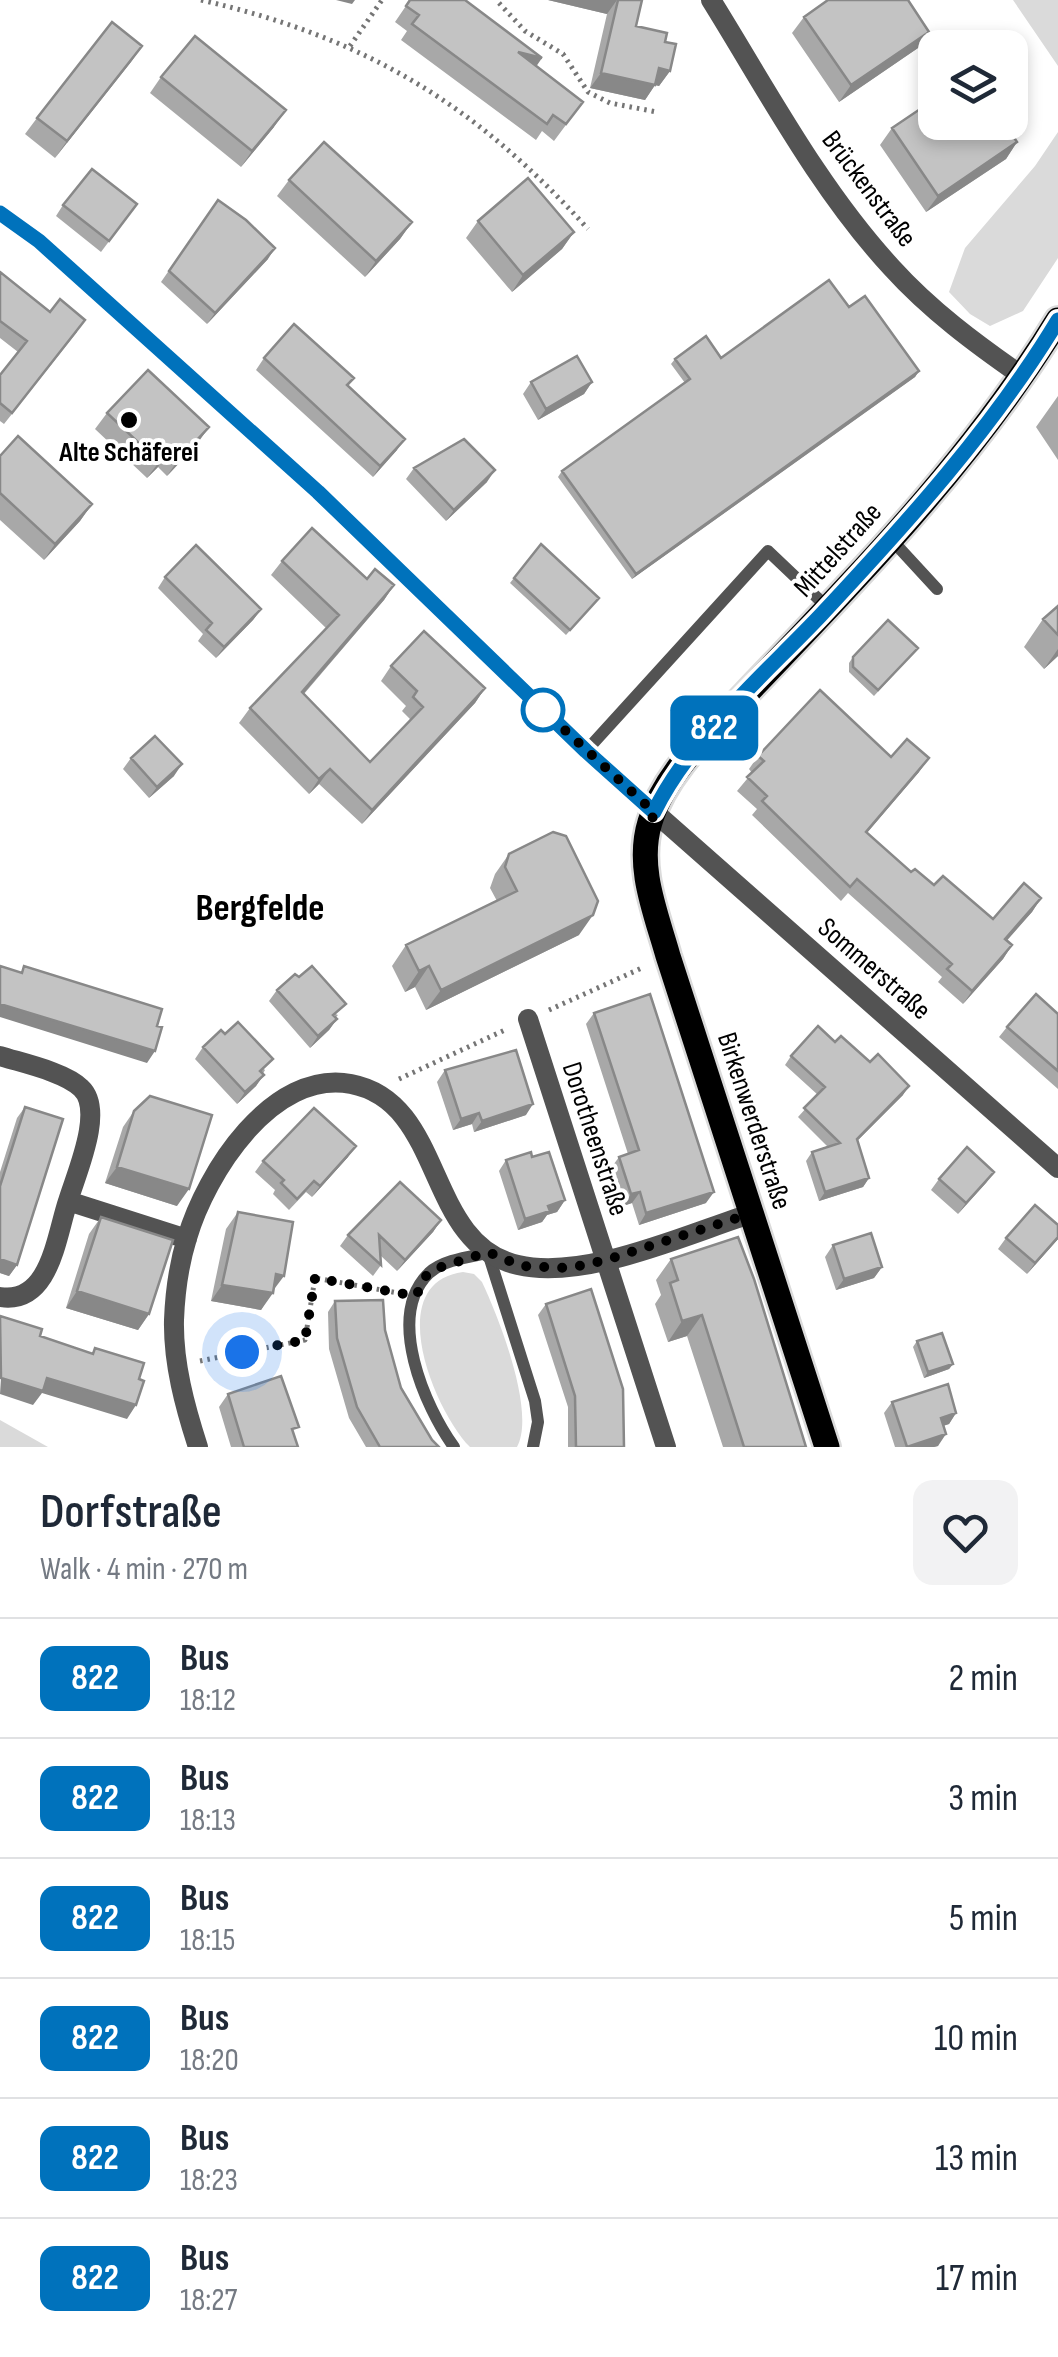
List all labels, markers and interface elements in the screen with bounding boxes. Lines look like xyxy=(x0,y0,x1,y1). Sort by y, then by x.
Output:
map controls xyxy=(918,30,1028,140)
button: layers xyxy=(918,30,1028,140)
street label: Brückenstraße xyxy=(815,124,923,254)
marker: Alte Schäferei xyxy=(118,409,140,431)
place label: Alte Schäferei xyxy=(58,436,199,469)
street label: Mittelstraße xyxy=(787,496,889,604)
unlabelled marker xyxy=(522,689,564,731)
line badge: 822 xyxy=(656,696,772,760)
text: 822 xyxy=(690,707,738,750)
district label: Bergfelde xyxy=(195,886,325,931)
street label: Sommerstraße xyxy=(811,911,937,1027)
street label: Birkenwerderstraße xyxy=(710,1028,798,1214)
street label: Dorotheenstraße xyxy=(555,1058,635,1220)
your location xyxy=(217,1327,267,1377)
button: heart xyxy=(913,1480,1018,1585)
text: Dorfstraße xyxy=(40,1484,222,1541)
text: Walk · 4 min · 270 m xyxy=(40,1550,248,1589)
text: Bus xyxy=(180,1636,229,1681)
text: 2 min xyxy=(949,1656,1018,1701)
text: 822 xyxy=(71,1657,119,1700)
text: 18:12 xyxy=(180,1681,236,1720)
text: Bus xyxy=(180,1756,229,1801)
text: 3 min xyxy=(948,1776,1018,1821)
text: 822 xyxy=(71,1777,119,1820)
text: 18:13 xyxy=(180,1801,236,1840)
text: Bus xyxy=(180,1876,229,1921)
text: 5 min xyxy=(949,1896,1018,1941)
text: 822 xyxy=(71,1897,119,1940)
text: 18:15 xyxy=(180,1921,235,1960)
text: Bus xyxy=(180,1996,229,2041)
text: 10 min xyxy=(934,2016,1018,2061)
text: 822 xyxy=(71,2017,119,2060)
text: 18:20 xyxy=(180,2041,239,2080)
text: Bus xyxy=(180,2116,229,2161)
text: 13 min xyxy=(935,2136,1018,2181)
text: 822 xyxy=(71,2137,119,2180)
text: 18:23 xyxy=(180,2161,238,2200)
text: Bus xyxy=(180,2236,229,2281)
text: 17 min xyxy=(936,2256,1018,2301)
text: 822 xyxy=(71,2257,119,2300)
text: 18:27 xyxy=(180,2281,237,2320)

